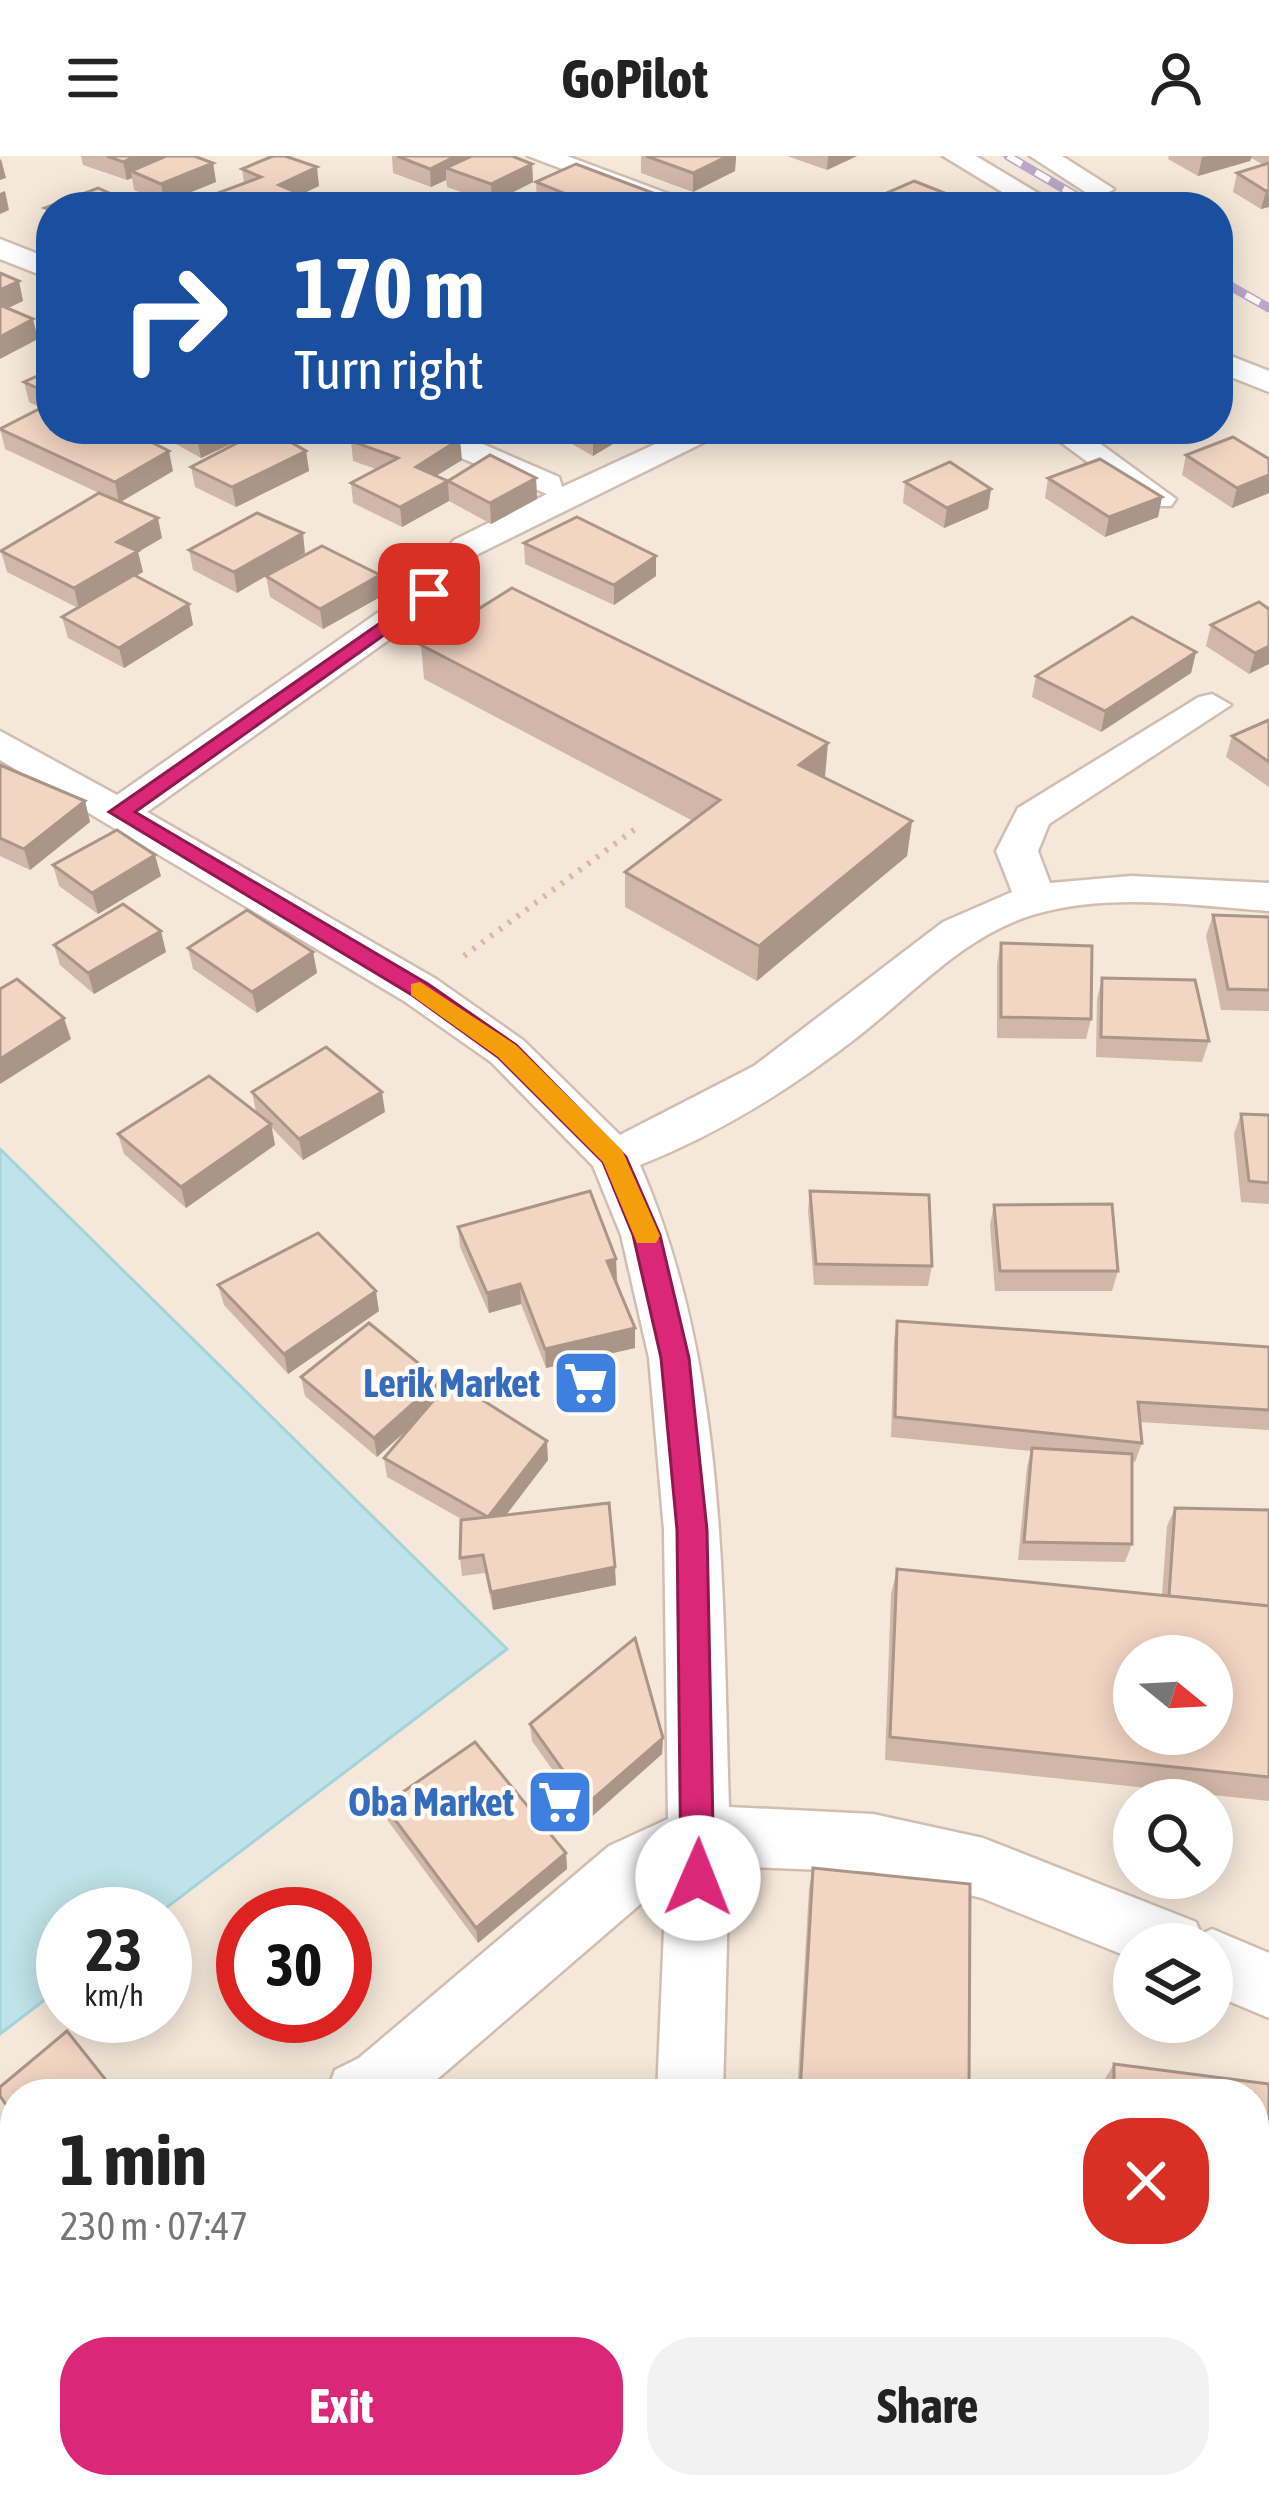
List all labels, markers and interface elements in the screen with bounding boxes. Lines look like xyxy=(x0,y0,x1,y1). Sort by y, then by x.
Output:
icon: menu xyxy=(60,45,126,111)
icon: person xyxy=(1143,45,1209,111)
text: GoPilot xyxy=(561,48,708,109)
icon: right xyxy=(96,240,252,396)
text: 170 m xyxy=(294,240,484,336)
text: Turn right xyxy=(294,339,484,400)
pin xyxy=(378,543,480,645)
icon: arrive xyxy=(396,561,462,627)
supermarket icon: Lerik Market xyxy=(551,1348,621,1418)
place label: Lerik Market xyxy=(363,1361,541,1405)
north arrow xyxy=(1113,1635,1233,1755)
map controls xyxy=(1113,1635,1233,2043)
supermarket icon: Oba Market xyxy=(525,1767,595,1837)
button: search xyxy=(1113,1779,1233,1899)
place label: Oba Market xyxy=(348,1780,515,1824)
position arrow xyxy=(635,1815,761,1941)
speed limit sign: 30 xyxy=(216,1887,372,2043)
text: 23 xyxy=(86,1915,142,1984)
button: layers xyxy=(1113,1923,1233,2043)
text: km/h xyxy=(84,1978,144,2012)
text: 1 min xyxy=(60,2118,207,2200)
button: close xyxy=(1083,2118,1209,2244)
text: 230 m · 07:47 xyxy=(60,2204,248,2248)
button: Exit xyxy=(60,2337,623,2475)
button: Share xyxy=(647,2337,1209,2475)

